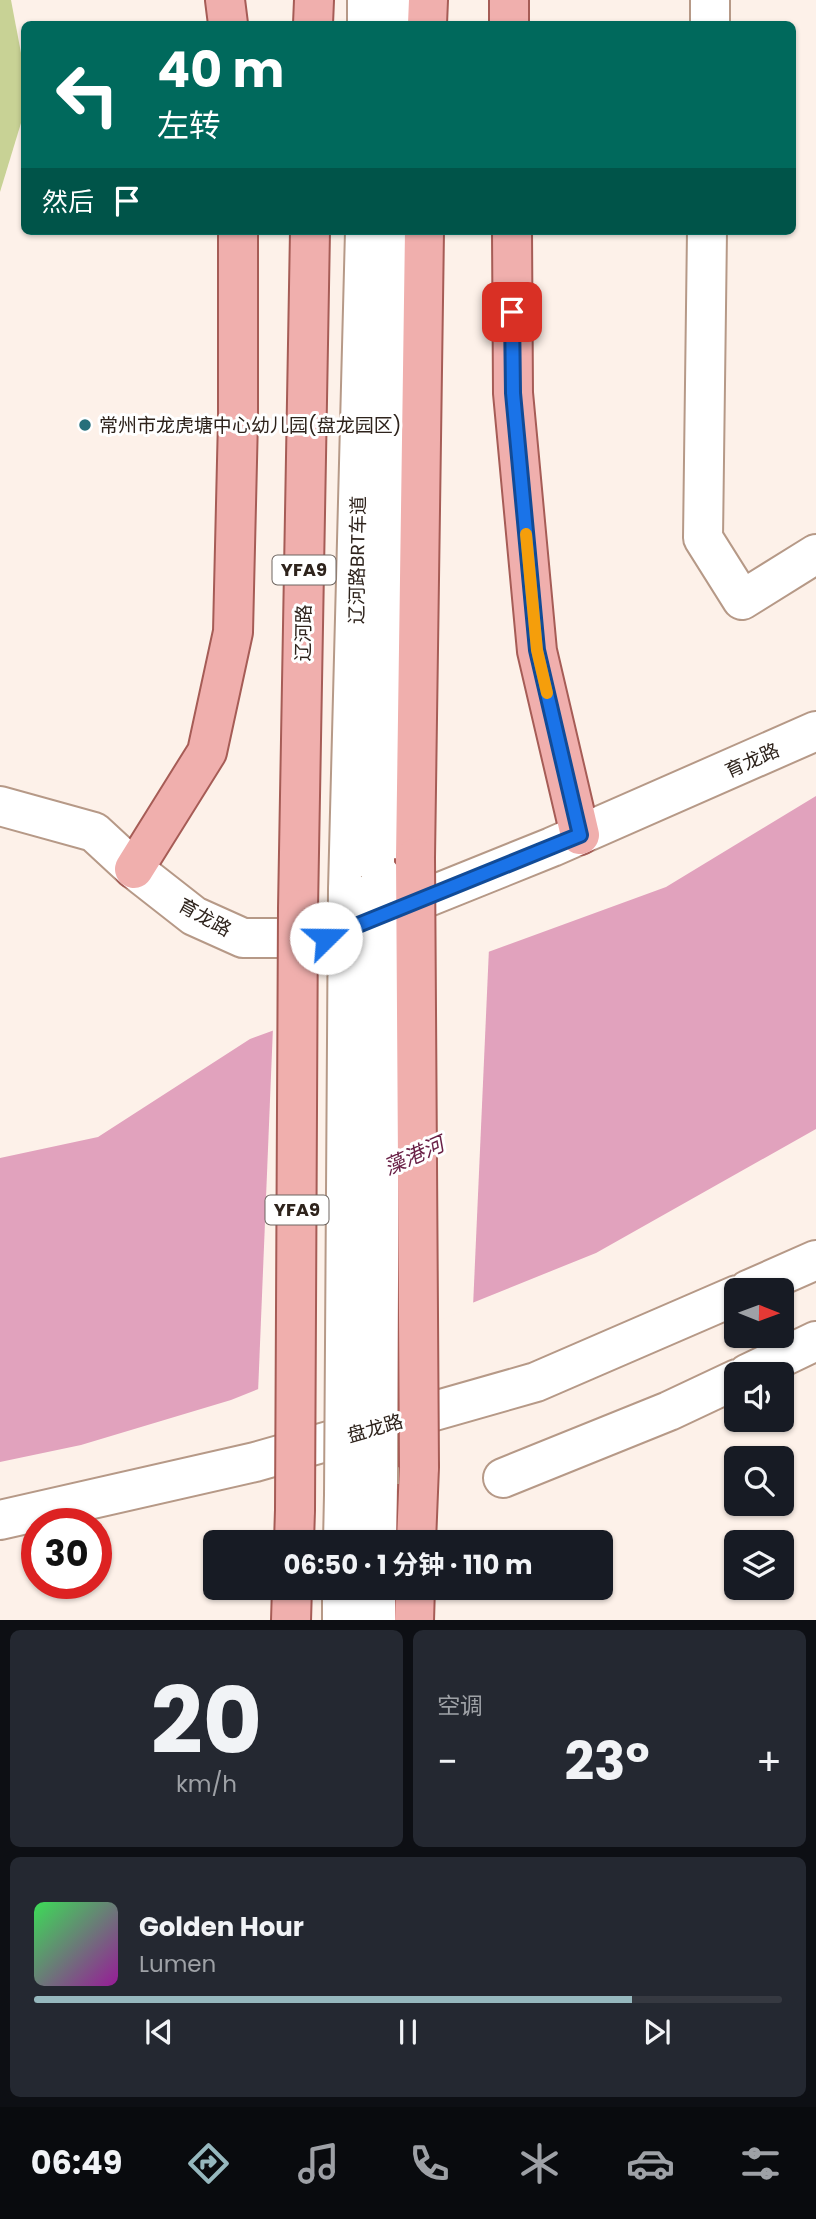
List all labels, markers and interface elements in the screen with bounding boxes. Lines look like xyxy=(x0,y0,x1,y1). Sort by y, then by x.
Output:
text: 40 m xyxy=(157,36,284,104)
icon: left xyxy=(42,49,133,140)
text: 左转 xyxy=(157,103,221,148)
icon: arrive xyxy=(108,182,146,220)
text: 然后 xyxy=(42,184,94,220)
pin xyxy=(482,282,542,342)
icon: arrive xyxy=(493,293,531,331)
place label: 常州市龙虎塘中心幼儿园(盘龙园区) xyxy=(99,412,401,439)
marker: 常州市龙虎塘中心幼儿园(盘龙园区) xyxy=(77,417,93,433)
street label: 辽河路BRT车道 xyxy=(343,496,372,624)
road number: YFA9 xyxy=(272,556,336,584)
street label: 辽河路 xyxy=(290,604,317,662)
street label: 育龙路 xyxy=(721,737,784,784)
street label: 育龙路 xyxy=(173,892,236,943)
position arrow xyxy=(289,901,363,975)
water label: 藻港河 xyxy=(379,1128,452,1182)
road number: YFA9 xyxy=(266,1196,328,1224)
north arrow xyxy=(724,1278,794,1348)
map controls xyxy=(724,1278,794,1600)
button: sound xyxy=(724,1362,794,1432)
street label: 盘龙路 xyxy=(344,1408,406,1449)
button: search xyxy=(724,1446,794,1516)
speed limit sign: 30 xyxy=(21,1508,112,1599)
button: layers xyxy=(724,1530,794,1600)
text: 06:50 · 1 分钟 · 110 m xyxy=(283,1547,533,1583)
text: 20 xyxy=(151,1657,262,1785)
text: 空调 xyxy=(437,1690,483,1722)
text: 23° xyxy=(564,1725,650,1798)
text: − xyxy=(437,1735,458,1788)
text: + xyxy=(756,1735,782,1788)
text: km/h xyxy=(176,1768,237,1800)
text: Golden Hour xyxy=(139,1909,304,1945)
text: Lumen xyxy=(139,1948,216,1980)
icon: previous xyxy=(140,2013,178,2051)
icon: pause xyxy=(389,2013,427,2051)
icon: next xyxy=(638,2013,676,2051)
icon: directions xyxy=(184,2139,233,2188)
icon: music xyxy=(294,2139,343,2188)
icon: phone xyxy=(405,2139,454,2188)
icon: climate xyxy=(515,2139,564,2188)
icon: car xyxy=(626,2139,675,2188)
icon: filters xyxy=(736,2139,785,2188)
text: 06:49 xyxy=(31,2140,122,2185)

